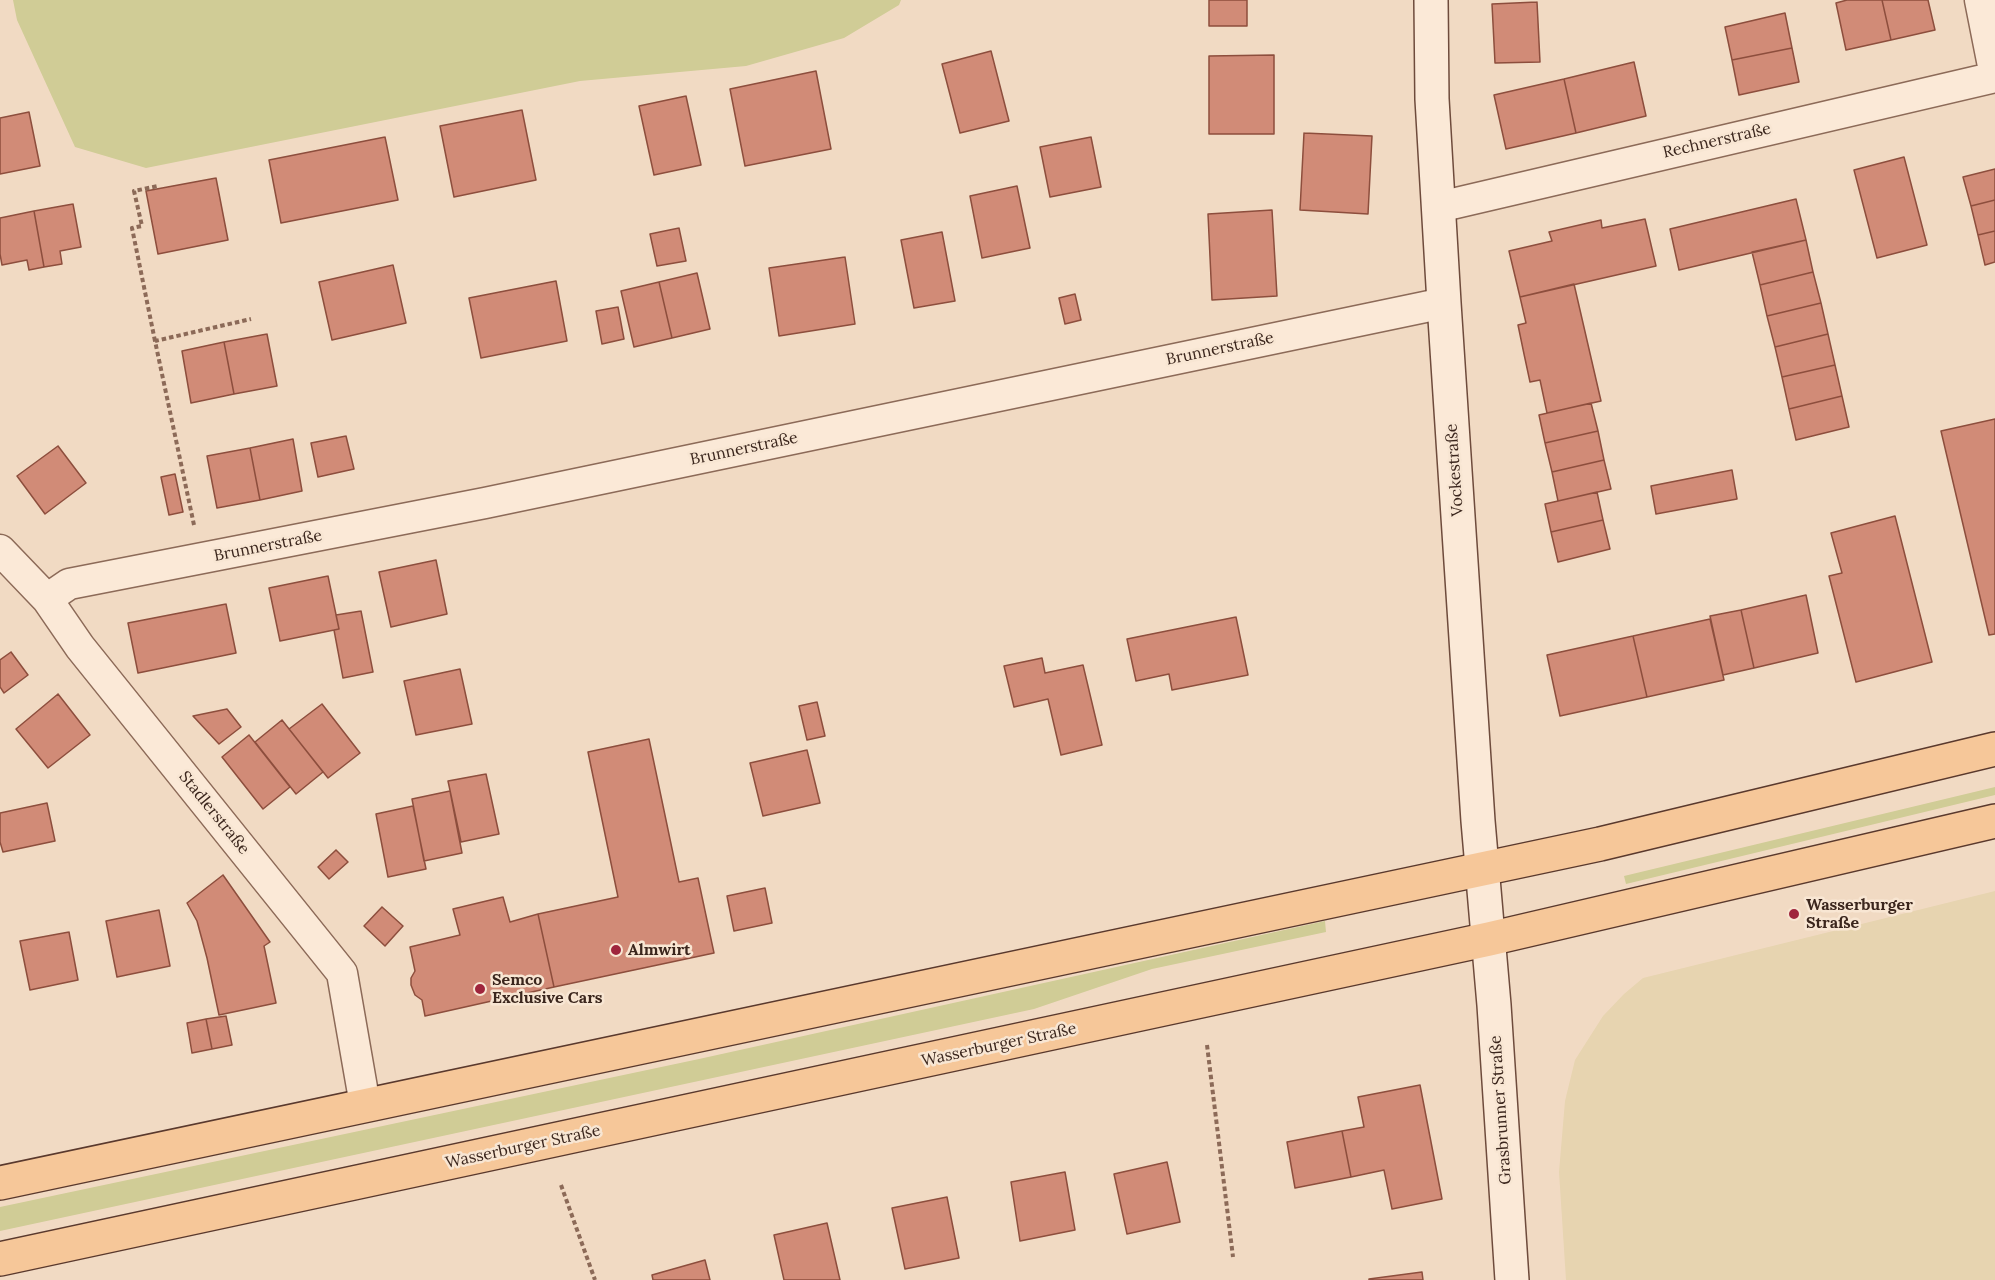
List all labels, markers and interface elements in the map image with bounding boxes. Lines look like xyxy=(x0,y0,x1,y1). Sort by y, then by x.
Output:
street label: Rechnerstraße xyxy=(1661,119,1773,163)
street label: Brunnerstraße xyxy=(1164,328,1276,370)
street label: Vockestraße xyxy=(1442,423,1468,517)
street label: Brunnerstraße xyxy=(688,428,800,470)
street label: Brunnerstraße xyxy=(212,526,324,566)
street label: Stadlerstraße xyxy=(175,768,253,858)
place label: Wasserburger Straße xyxy=(1806,895,1913,933)
marker: Wasserburger Straße xyxy=(1787,907,1801,921)
place label: Almwirt xyxy=(628,940,691,960)
marker: Almwirt xyxy=(609,943,623,957)
place label: Semco Exclusive Cars xyxy=(492,970,603,1008)
marker: Semco Exclusive Cars xyxy=(473,982,487,996)
street label: Wasserburger Straße xyxy=(920,1019,1078,1071)
street label: Grasbrunner Straße xyxy=(1486,1035,1516,1185)
street label: Wasserburger Straße xyxy=(444,1121,602,1173)

